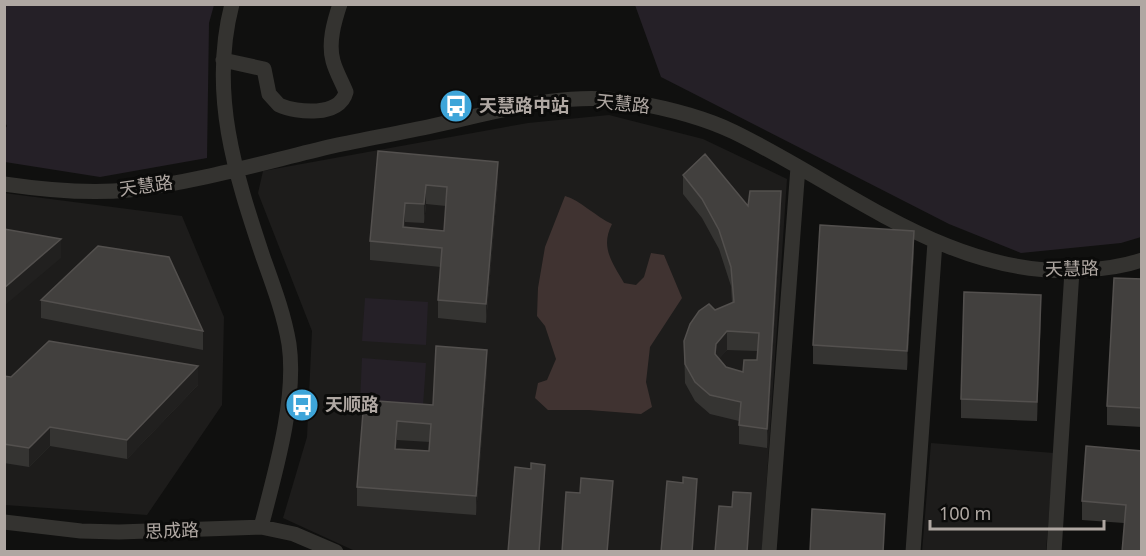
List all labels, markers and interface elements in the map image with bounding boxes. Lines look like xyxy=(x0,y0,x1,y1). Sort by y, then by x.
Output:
bus stop icon: 天慧路中站 xyxy=(438,88,474,124)
street label: 天慧路 xyxy=(595,88,651,118)
place label: 天慧路中站 xyxy=(479,93,569,117)
street label: 天慧路 xyxy=(117,169,174,201)
street label: 天慧路 xyxy=(1045,256,1099,280)
bus stop icon: 天顺路 xyxy=(284,387,320,423)
place label: 天顺路 xyxy=(325,392,379,416)
scale bar xyxy=(930,493,1104,531)
text: 100 m xyxy=(939,501,991,525)
street label: 思成路 xyxy=(145,517,199,543)

